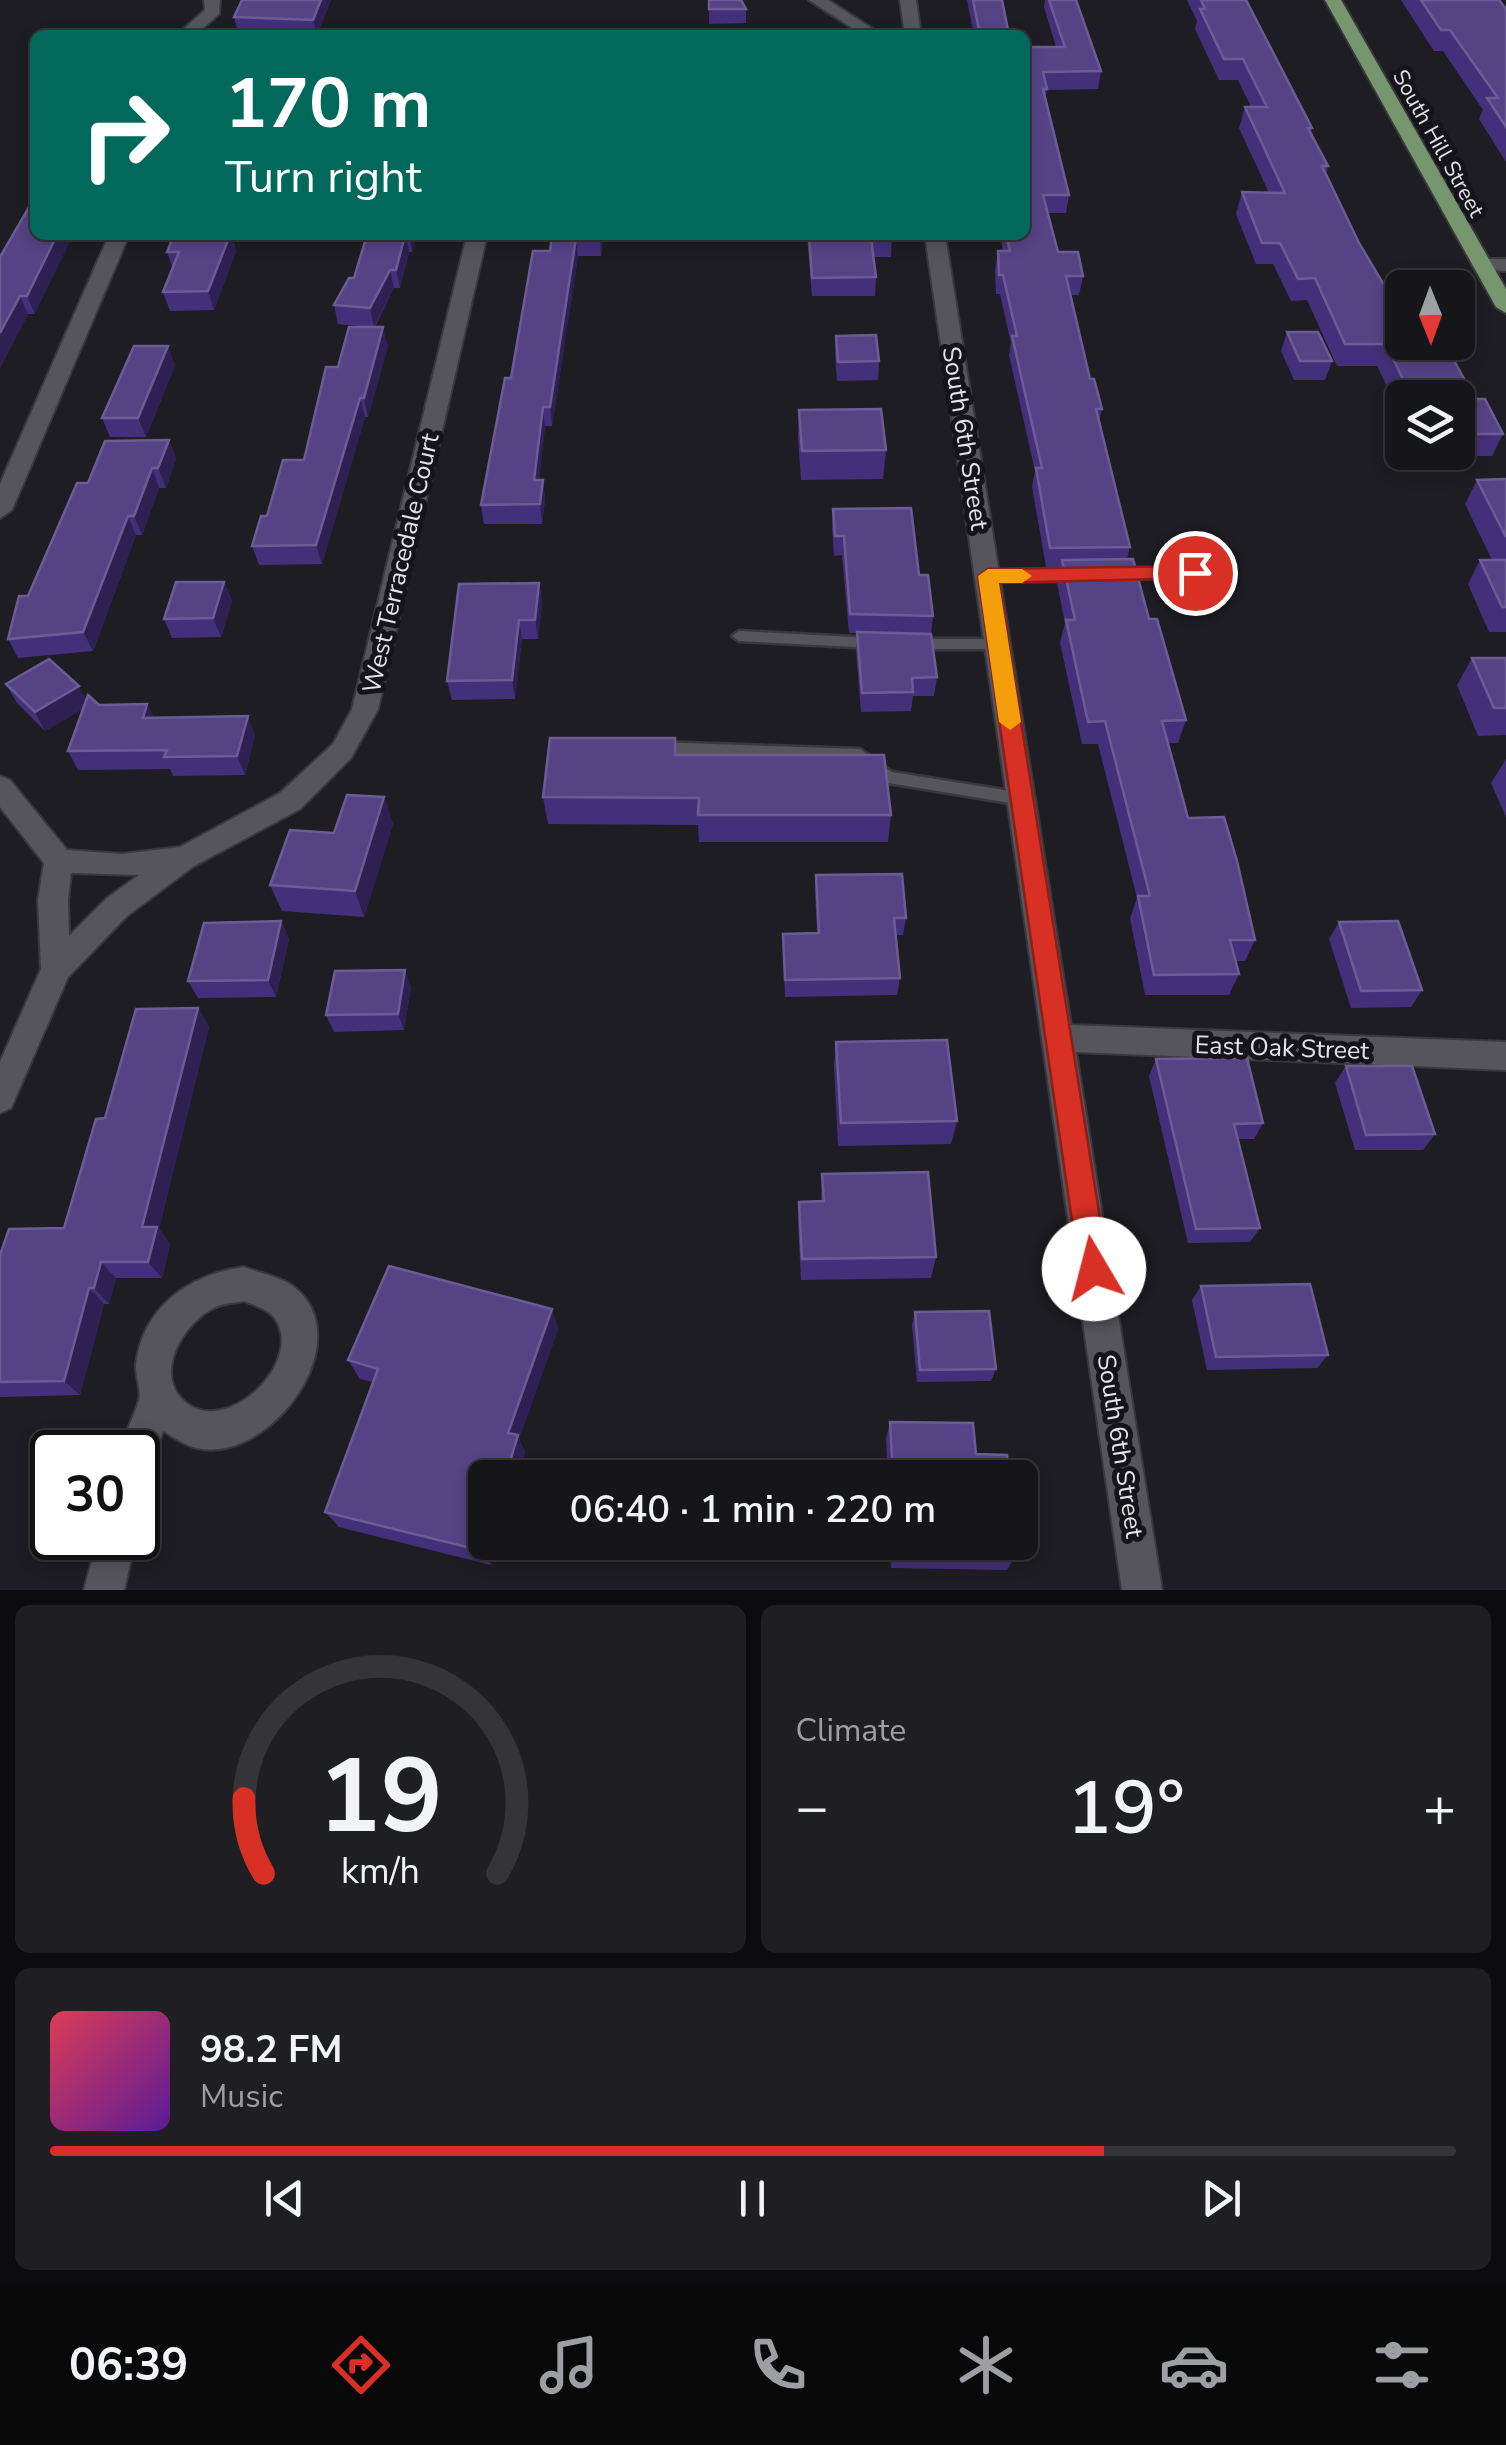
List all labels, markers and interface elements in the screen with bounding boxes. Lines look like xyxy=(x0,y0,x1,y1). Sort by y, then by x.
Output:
text: 170 m xyxy=(225,56,431,152)
street label: South Hill Street xyxy=(1385,64,1491,223)
icon: right xyxy=(60,70,190,200)
text: Turn right xyxy=(225,147,422,208)
north arrow xyxy=(1385,270,1475,360)
map controls xyxy=(1385,270,1475,470)
street label: South 6th Street xyxy=(934,344,996,533)
button: layers xyxy=(1385,380,1475,470)
street label: West Terracedale Court xyxy=(355,430,447,696)
pin xyxy=(1153,531,1238,616)
icon: arrive xyxy=(1168,546,1223,601)
street label: East Oak Street xyxy=(1194,1028,1370,1068)
position arrow xyxy=(1042,1217,1146,1321)
street label: South 6th Street xyxy=(1089,1352,1151,1541)
speed limit sign: 30 xyxy=(30,1430,160,1560)
text: 06:40 · 1 min · 220 m xyxy=(570,1484,936,1535)
text: Climate xyxy=(796,1709,906,1752)
text: 19 xyxy=(318,1726,443,1868)
text: 19° xyxy=(1067,1757,1185,1859)
text: − xyxy=(796,1770,829,1845)
text: + xyxy=(1423,1770,1456,1845)
text: km/h xyxy=(341,1847,420,1896)
text: 98.2 FM xyxy=(200,2024,342,2075)
text: Music xyxy=(200,2075,283,2118)
icon: previous xyxy=(257,2171,312,2226)
icon: pause xyxy=(725,2171,780,2226)
icon: next xyxy=(1194,2171,1249,2226)
icon: directions xyxy=(326,2330,396,2400)
icon: music xyxy=(534,2330,604,2400)
icon: phone xyxy=(743,2330,813,2400)
icon: climate xyxy=(951,2330,1021,2400)
icon: car xyxy=(1159,2330,1229,2400)
icon: filters xyxy=(1367,2330,1437,2400)
text: 06:39 xyxy=(69,2335,188,2396)

